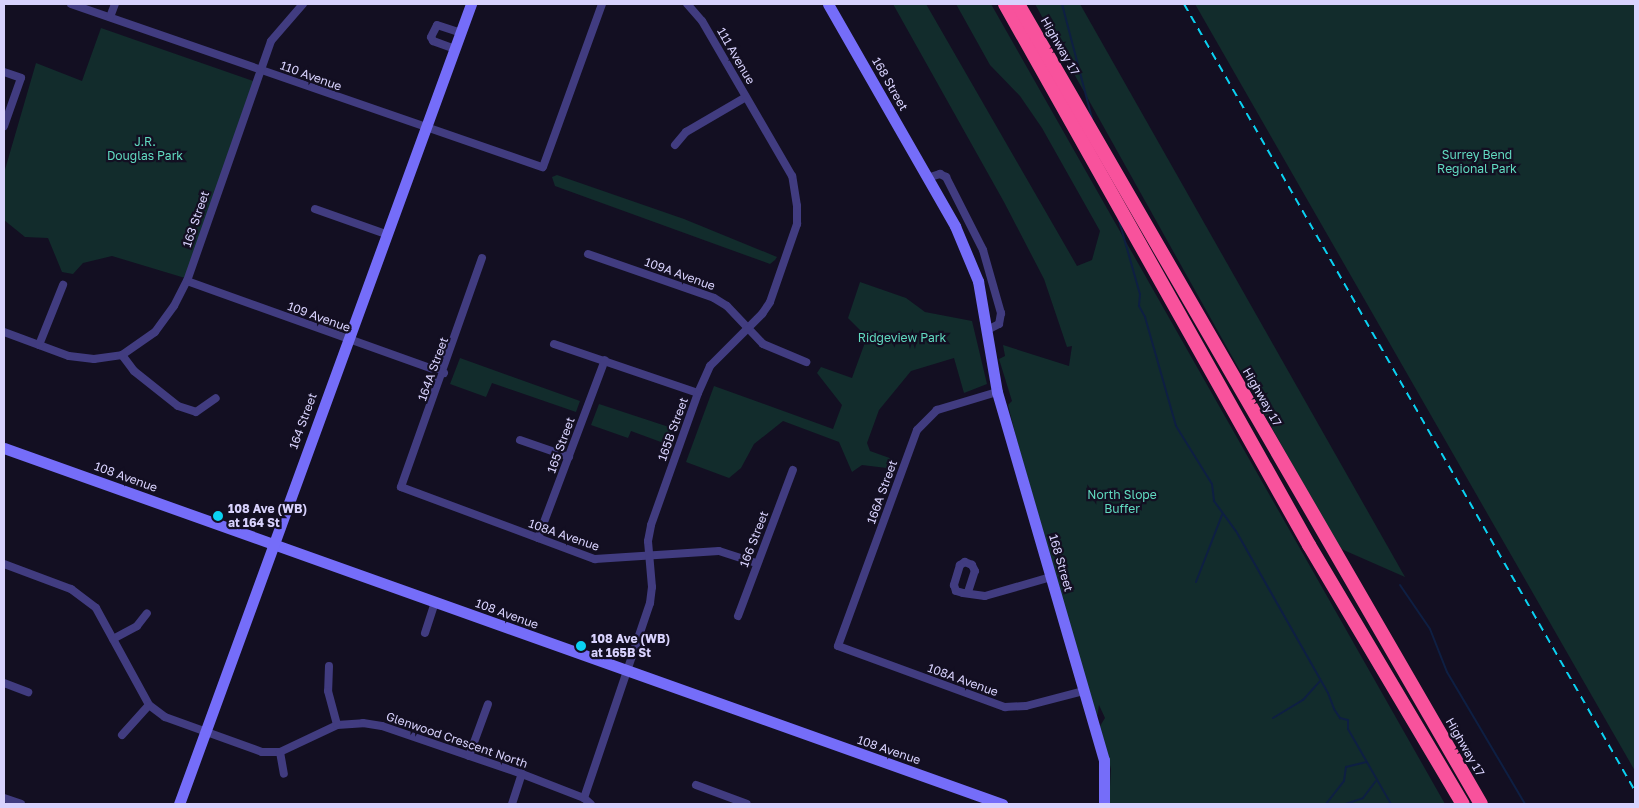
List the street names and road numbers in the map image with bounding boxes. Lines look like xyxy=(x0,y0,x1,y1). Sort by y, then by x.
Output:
street label: Highway 17 xyxy=(1038,14,1082,78)
street label: 111 Avenue xyxy=(714,25,758,87)
street label: 168 Street xyxy=(869,55,911,113)
street label: 110 Avenue xyxy=(278,58,344,94)
street label: 163 Street xyxy=(180,189,212,249)
street label: 109A Avenue xyxy=(643,255,717,293)
street label: 109 Avenue xyxy=(286,299,352,335)
street label: 164A Street xyxy=(415,335,451,403)
street label: Highway 17 xyxy=(1240,365,1284,429)
street label: 164 Street xyxy=(286,391,320,451)
street label: 165B Street xyxy=(655,395,691,463)
street label: 165 Street xyxy=(544,415,578,475)
street label: 166A Street xyxy=(864,458,900,526)
street label: 108 Avenue xyxy=(93,459,159,495)
street label: 166 Street xyxy=(737,509,771,569)
street label: 108A Avenue xyxy=(527,516,601,554)
street label: 168 Street xyxy=(1046,533,1076,593)
street label: 108 Avenue xyxy=(474,596,540,632)
street label: 108A Avenue xyxy=(926,661,1000,699)
street label: Glenwood Crescent North xyxy=(384,709,530,771)
street label: Highway 17 xyxy=(1443,715,1487,779)
street label: 108 Avenue xyxy=(855,732,923,768)

